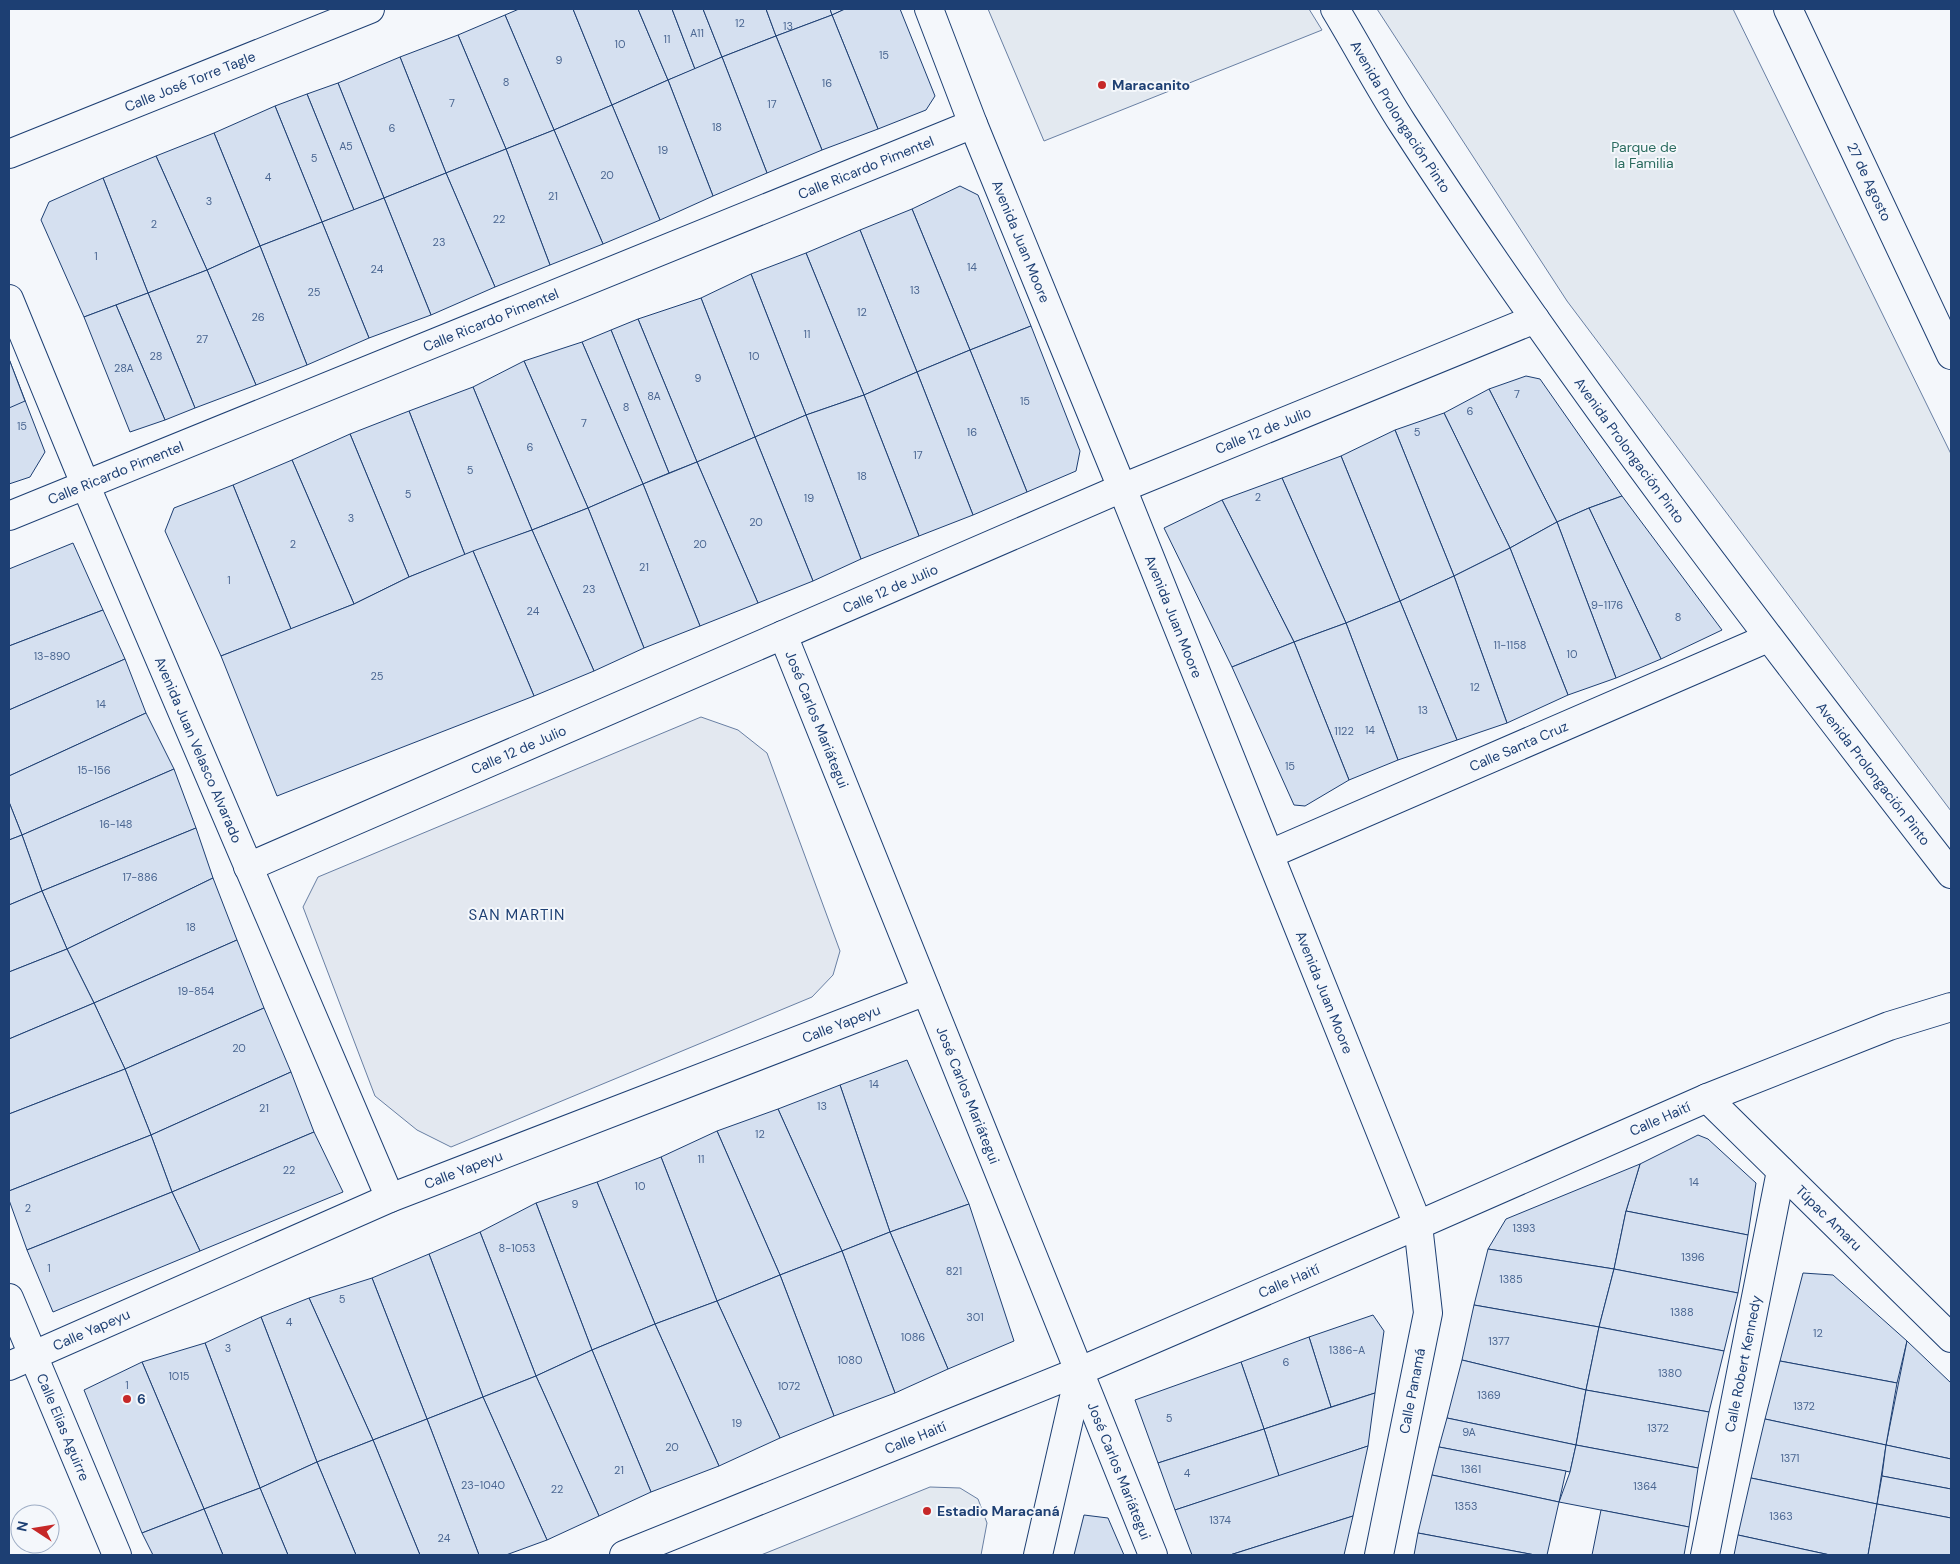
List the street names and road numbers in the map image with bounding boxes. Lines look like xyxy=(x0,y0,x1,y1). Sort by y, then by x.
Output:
street label: Avenida Prolongación Pinto xyxy=(1346,37,1455,196)
street label: Calle José Torre Tagle xyxy=(122,47,258,116)
street label: Calle Ricardo Pimentel xyxy=(795,132,936,203)
street label: 27 de Agosto xyxy=(1843,139,1896,224)
street label: Avenida Juan Moore xyxy=(988,177,1054,305)
street label: Calle Ricardo Pimentel xyxy=(420,284,561,356)
street label: Avenida Prolongación Pinto xyxy=(1570,374,1689,527)
street label: Calle 12 de Julio xyxy=(1212,403,1314,458)
street label: Calle Ricardo Pimentel xyxy=(45,437,186,508)
street label: Avenida Juan Moore xyxy=(1141,552,1206,681)
street label: Calle 12 de Julio xyxy=(840,560,941,617)
street label: José Carlos Mariátegui xyxy=(781,648,853,791)
street label: Avenida Juan Velasco Alvarado xyxy=(151,654,246,846)
street label: Avenida Prolongación Pinto xyxy=(1813,699,1934,849)
street label: Calle Santa Cruz xyxy=(1466,717,1571,776)
street label: Calle 12 de Julio xyxy=(468,721,569,778)
street label: Avenida Juan Moore xyxy=(1292,928,1357,1057)
street label: Calle Yapeyu xyxy=(799,1000,883,1047)
street label: José Carlos Mariátegui xyxy=(932,1024,1004,1167)
street label: Calle Haití xyxy=(1627,1097,1694,1140)
street label: Calle Yapeyu xyxy=(422,1146,505,1193)
street label: Túpac Amaru xyxy=(1792,1181,1866,1254)
street label: Calle Haití xyxy=(1255,1259,1323,1302)
street label: Calle Robert Kennedy xyxy=(1721,1293,1765,1434)
street label: Calle Yapeyu xyxy=(50,1305,133,1355)
street label: Calle Panamá xyxy=(1395,1347,1429,1435)
street label: Calle Elias Aguirre xyxy=(33,1371,94,1484)
street label: José Carlos Mariátegui xyxy=(1083,1399,1155,1542)
street label: Calle Haití xyxy=(882,1417,949,1458)

